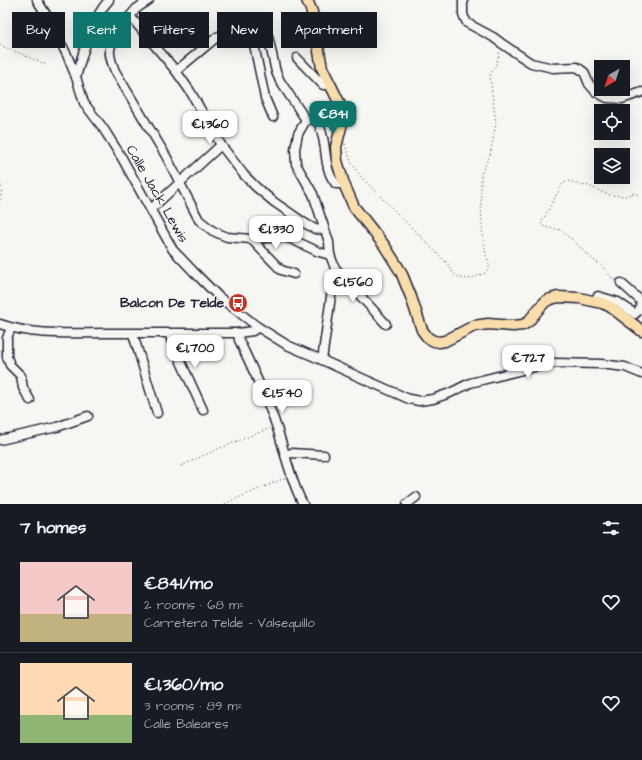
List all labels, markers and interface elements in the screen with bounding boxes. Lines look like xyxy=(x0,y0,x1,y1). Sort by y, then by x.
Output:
chip: Buy xyxy=(12,12,65,48)
chip: Rent xyxy=(73,12,131,48)
chip: Filters xyxy=(139,12,209,48)
chip: New xyxy=(217,12,273,48)
chip: Apartment xyxy=(281,12,377,48)
north arrow xyxy=(594,60,630,96)
map controls xyxy=(594,60,630,184)
pin: €841 xyxy=(309,101,357,135)
button: locate xyxy=(594,104,630,140)
text: €841 xyxy=(318,105,348,123)
pin: €1,360 xyxy=(177,111,243,145)
text: €1,360 xyxy=(191,115,229,133)
street label: Calle Jack Lewis xyxy=(121,141,193,247)
button: layers xyxy=(594,148,630,184)
pin: €1,330 xyxy=(243,216,309,250)
text: €1,330 xyxy=(258,220,294,238)
pin: €1,560 xyxy=(320,269,386,303)
text: €1,560 xyxy=(333,273,373,291)
bus stop icon: Balcon De Telde xyxy=(227,292,249,314)
place label: Balcon De Telde xyxy=(120,293,224,313)
pin: €1,700 xyxy=(162,335,228,369)
text: €1,700 xyxy=(176,339,214,357)
pin: €727 xyxy=(504,345,552,379)
text: €727 xyxy=(511,349,545,367)
pin: €1,540 xyxy=(249,380,315,414)
text: €1,540 xyxy=(262,384,302,402)
text: 7 homes xyxy=(20,516,86,540)
icon: filters xyxy=(600,517,622,539)
text: €841/mo xyxy=(144,572,213,596)
icon: home xyxy=(52,578,100,626)
icon: heart xyxy=(600,591,622,613)
text: 2 rooms · 68 m² xyxy=(144,596,244,614)
text: Carretera Telde - Valsequillo xyxy=(144,614,315,632)
text: €1,360/mo xyxy=(144,673,223,697)
icon: home xyxy=(52,679,100,727)
icon: heart xyxy=(600,692,622,714)
text: 3 rooms · 89 m² xyxy=(144,697,243,715)
text: Calle Baleares xyxy=(144,715,228,733)

